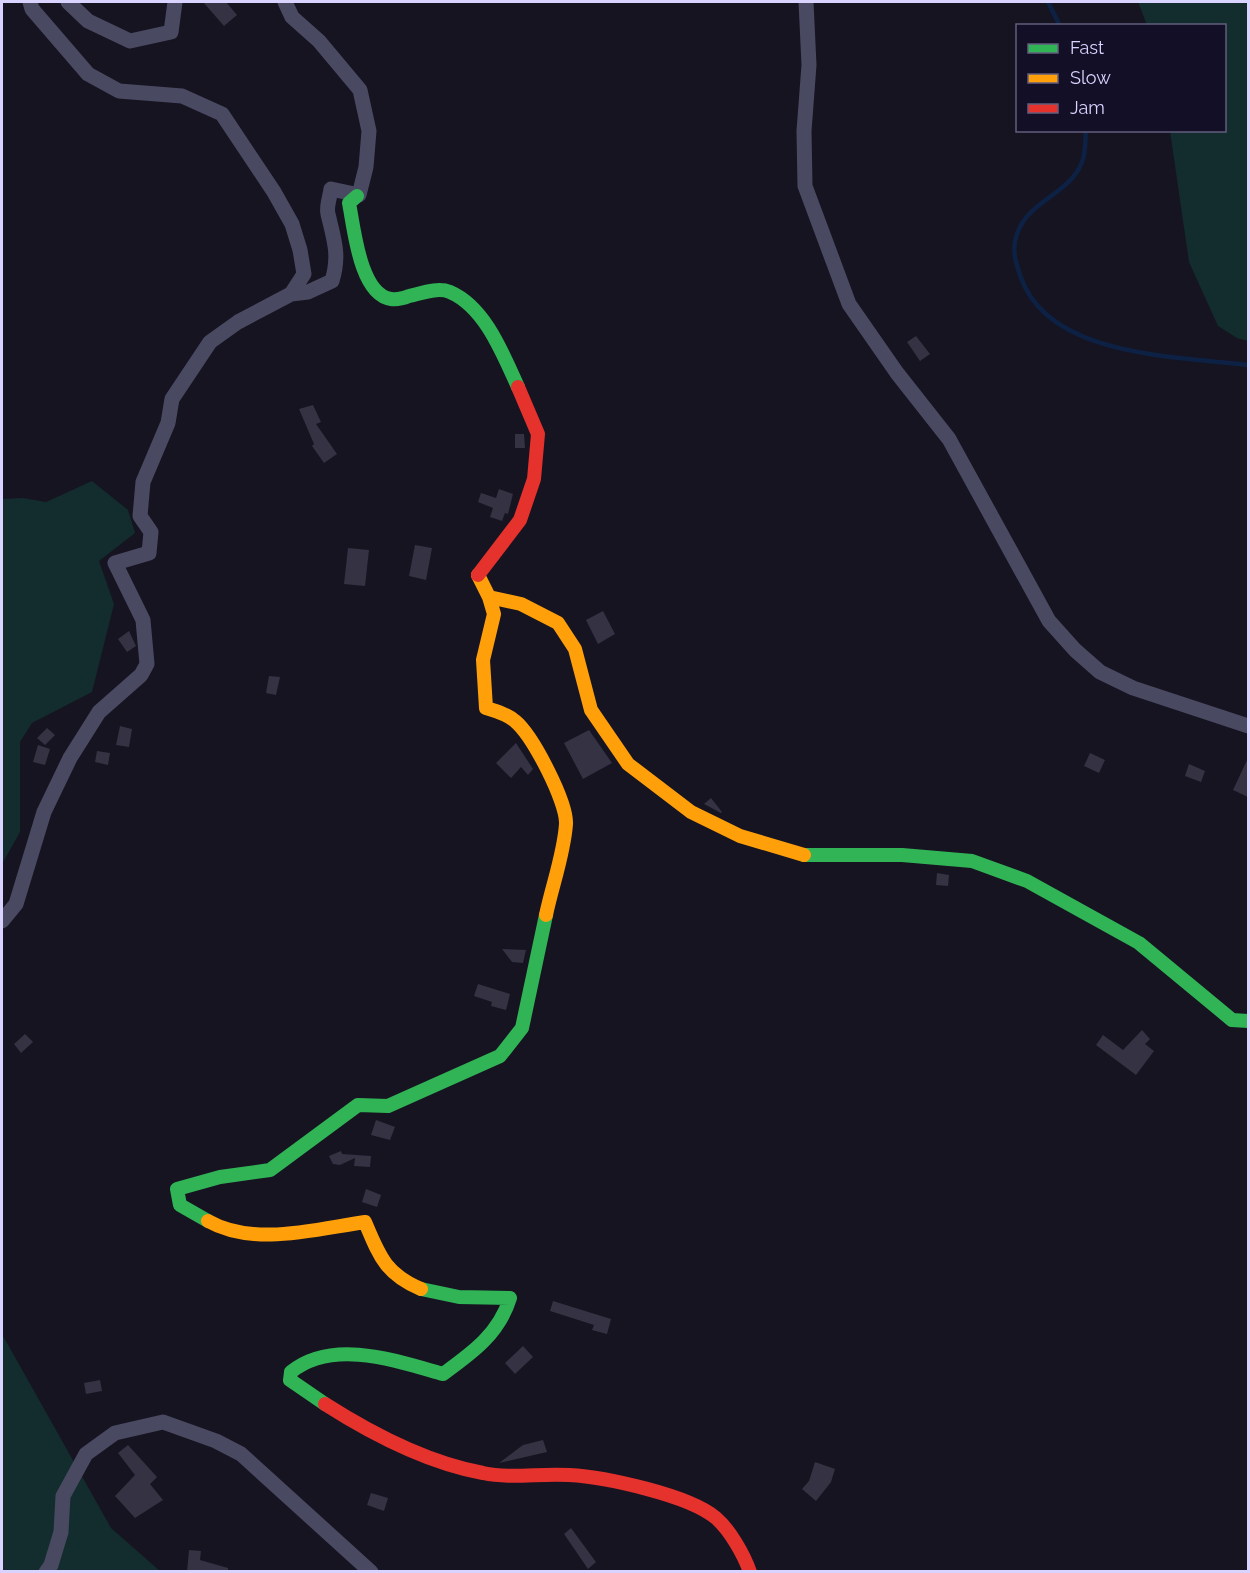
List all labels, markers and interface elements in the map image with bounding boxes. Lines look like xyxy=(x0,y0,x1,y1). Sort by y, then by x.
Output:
legend xyxy=(1016,24,1226,132)
text: Fast xyxy=(1070,37,1104,58)
text: Slow xyxy=(1070,67,1111,88)
text: Jam xyxy=(1070,97,1105,118)

